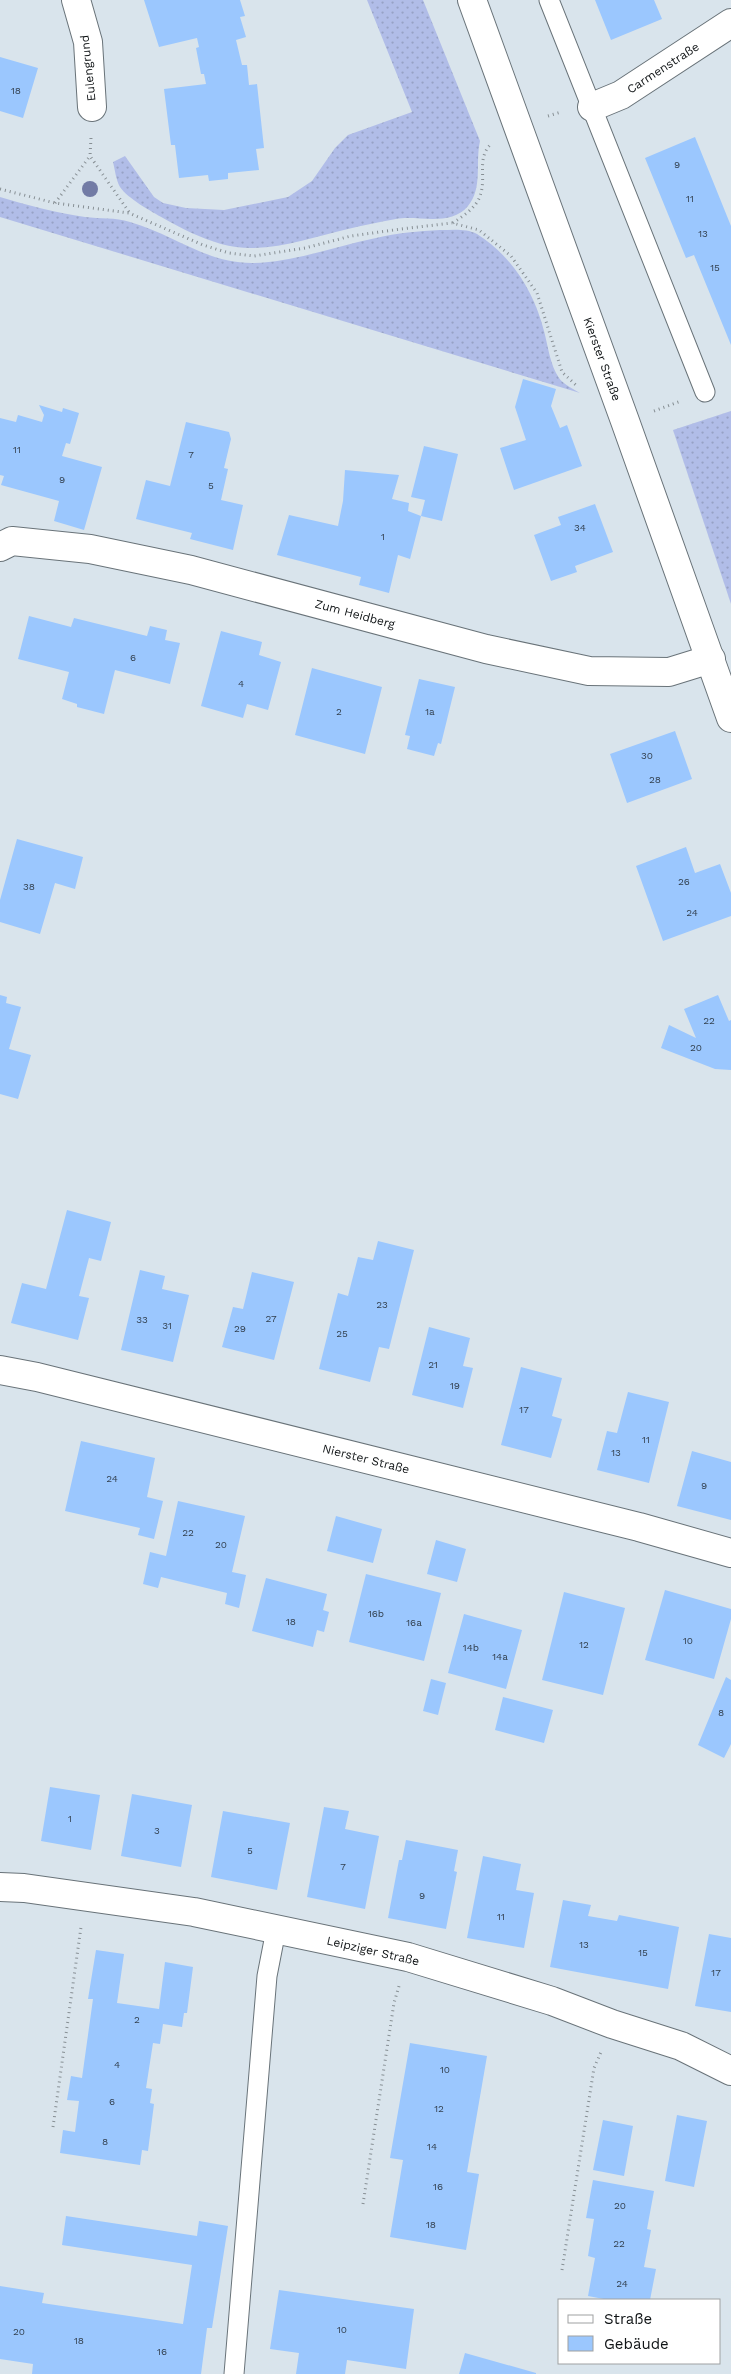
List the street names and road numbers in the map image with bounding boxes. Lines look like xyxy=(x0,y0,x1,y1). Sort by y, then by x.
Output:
street label: Eulengrund xyxy=(78,34,98,102)
street label: Carmenstraße xyxy=(624,40,702,96)
street label: Kierster Straße xyxy=(580,315,624,403)
street label: Zum Heidberg xyxy=(314,597,397,632)
street label: Nierster Straße xyxy=(321,1441,411,1477)
street label: Leipziger Straße xyxy=(325,1934,421,1968)

